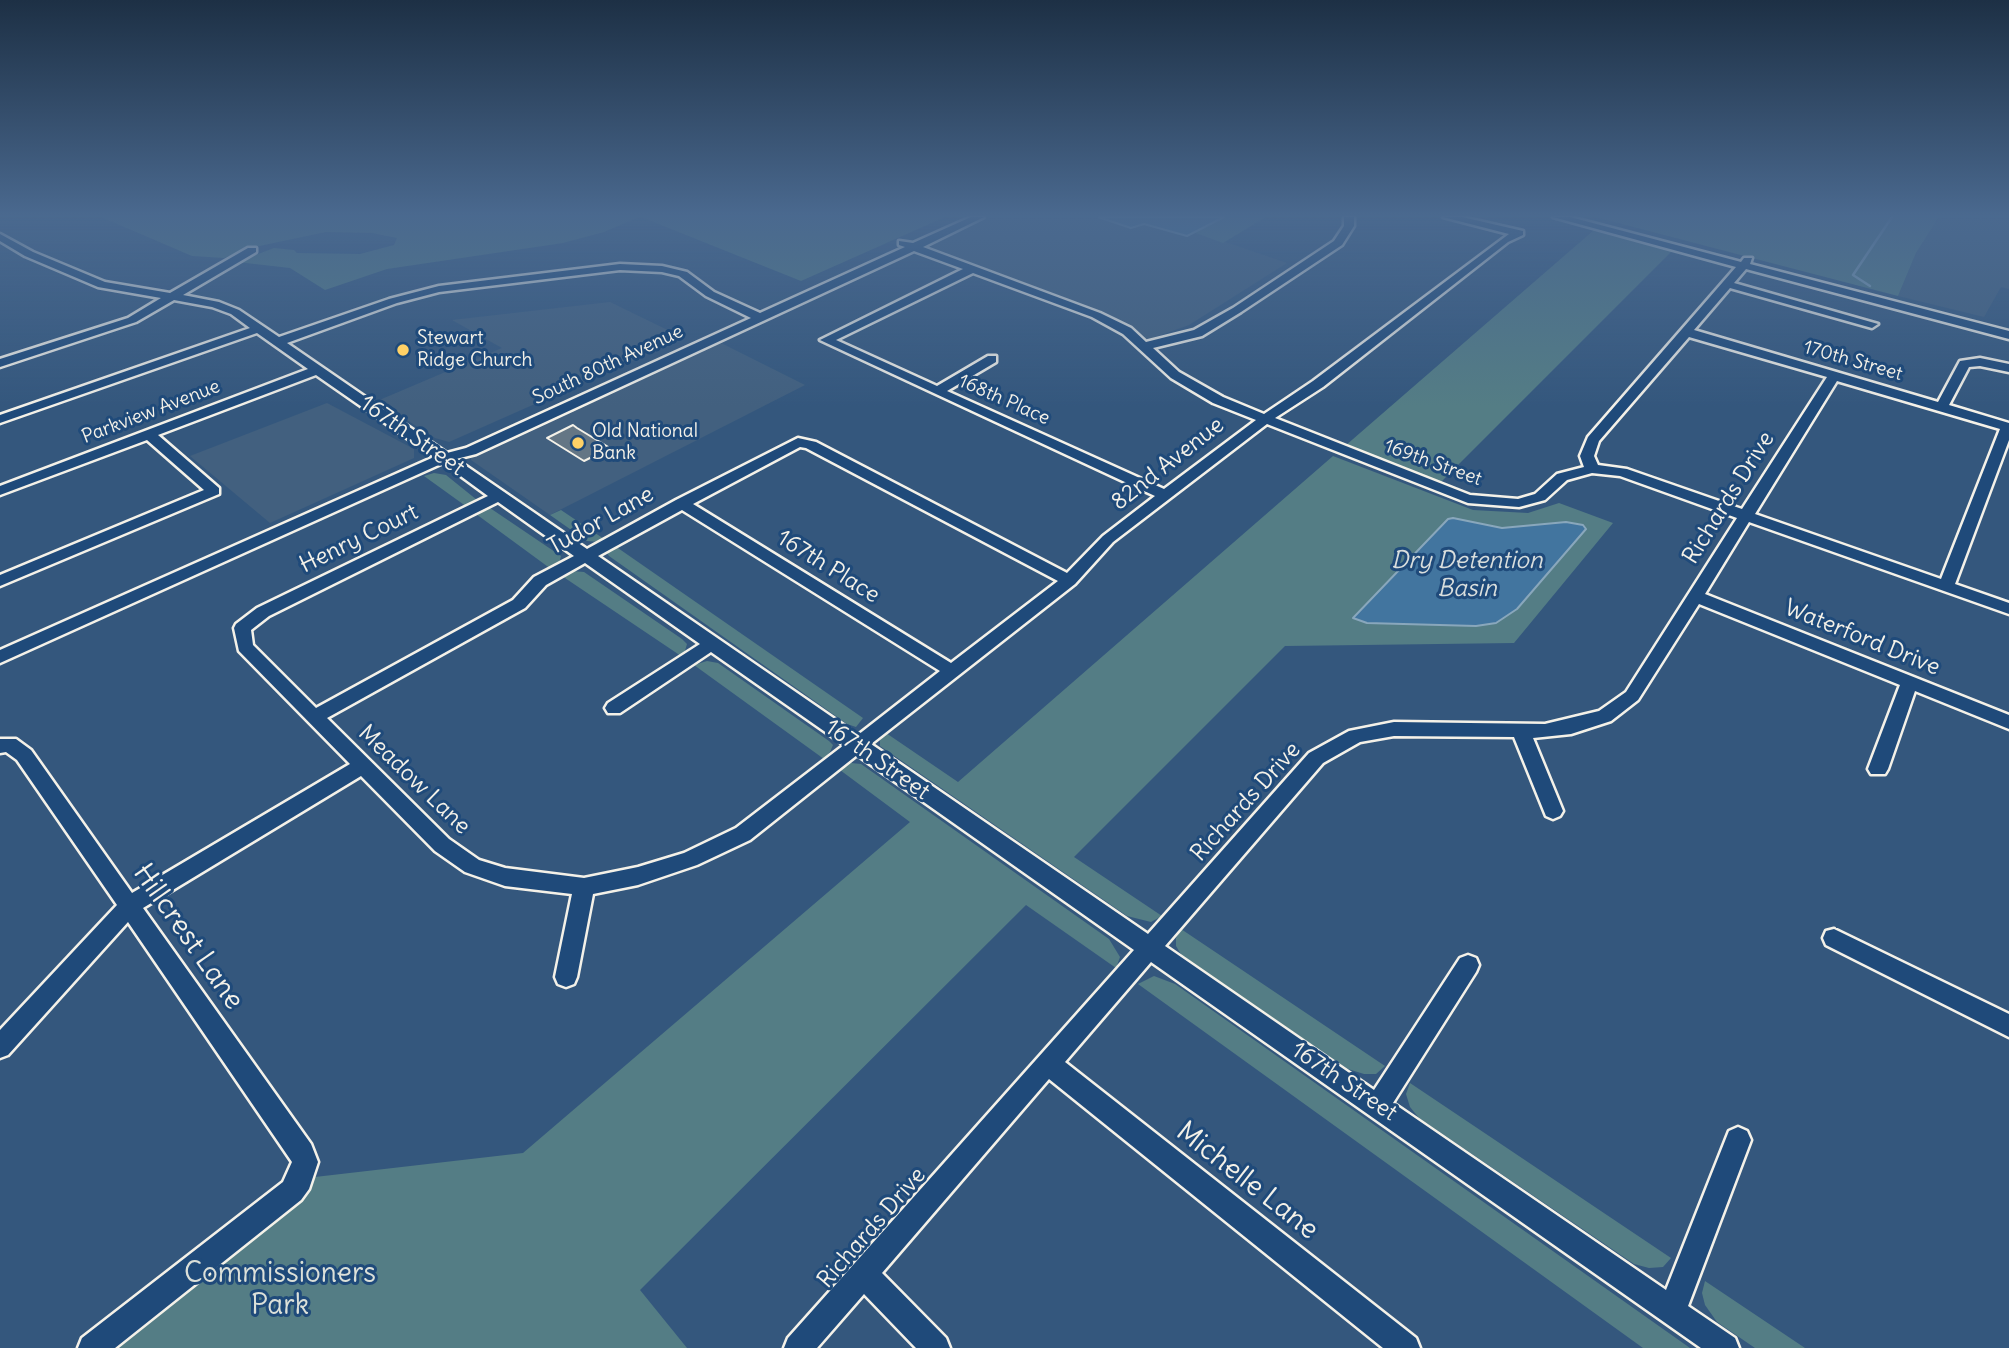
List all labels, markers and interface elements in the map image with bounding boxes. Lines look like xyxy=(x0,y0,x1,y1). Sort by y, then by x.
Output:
street label: South 80th Avenue xyxy=(529,320,687,410)
place label: Stewart Ridge Church xyxy=(417,328,533,372)
street label: 170th Street xyxy=(1801,336,1905,386)
marker: Stewart Ridge Church xyxy=(395,342,411,358)
street label: 168th Place xyxy=(955,370,1053,430)
street label: Parkview Avenue xyxy=(79,375,223,449)
street label: 167th Street xyxy=(354,390,470,482)
street label: 82nd Avenue xyxy=(1106,411,1230,517)
place label: Old National Bank xyxy=(592,421,698,465)
street label: Richards Drive xyxy=(1677,427,1781,569)
marker: Old National Bank xyxy=(570,435,586,451)
street label: 169th Street xyxy=(1381,435,1485,491)
street label: Tudor Lane xyxy=(543,481,659,561)
street label: Henry Court xyxy=(295,498,423,580)
street label: 167th Place xyxy=(772,525,884,609)
water label: Dry Detention Basin xyxy=(1391,547,1543,603)
street label: Waterford Drive xyxy=(1780,594,1944,682)
street label: 167th Street xyxy=(819,714,935,806)
street label: Meadow Lane xyxy=(352,720,476,840)
street label: Richards Drive xyxy=(1185,737,1307,867)
street label: Hillcrest Lane xyxy=(125,858,251,1016)
street label: 167th Street xyxy=(1286,1037,1402,1127)
street label: Michelle Lane xyxy=(1169,1115,1325,1247)
street label: Richards Drive xyxy=(812,1162,932,1294)
park label: Commissioners Park xyxy=(184,1257,376,1323)

